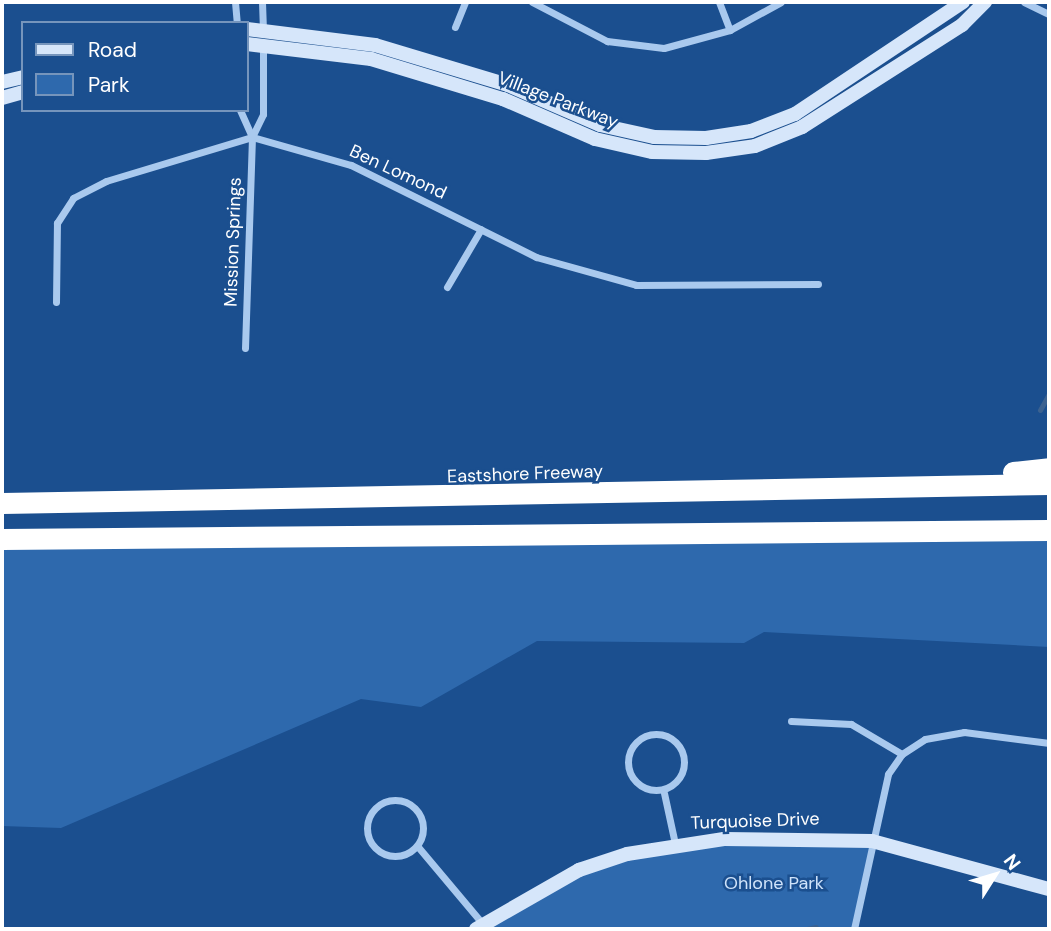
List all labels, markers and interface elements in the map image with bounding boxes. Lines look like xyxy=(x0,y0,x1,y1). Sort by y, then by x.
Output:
legend xyxy=(21,21,248,112)
text: Road xyxy=(88,36,137,64)
street label: Village Parkway xyxy=(495,67,621,133)
text: Park xyxy=(88,71,129,99)
street label: Ben Lomond xyxy=(346,140,450,204)
street label: Mission Springs xyxy=(220,177,246,307)
street label: Eastshore Freeway xyxy=(447,460,603,488)
street label: Turquoise Drive xyxy=(690,808,820,834)
north arrow xyxy=(960,840,1030,910)
text: N xyxy=(998,849,1026,875)
park label: Ohlone Park xyxy=(724,872,824,894)

